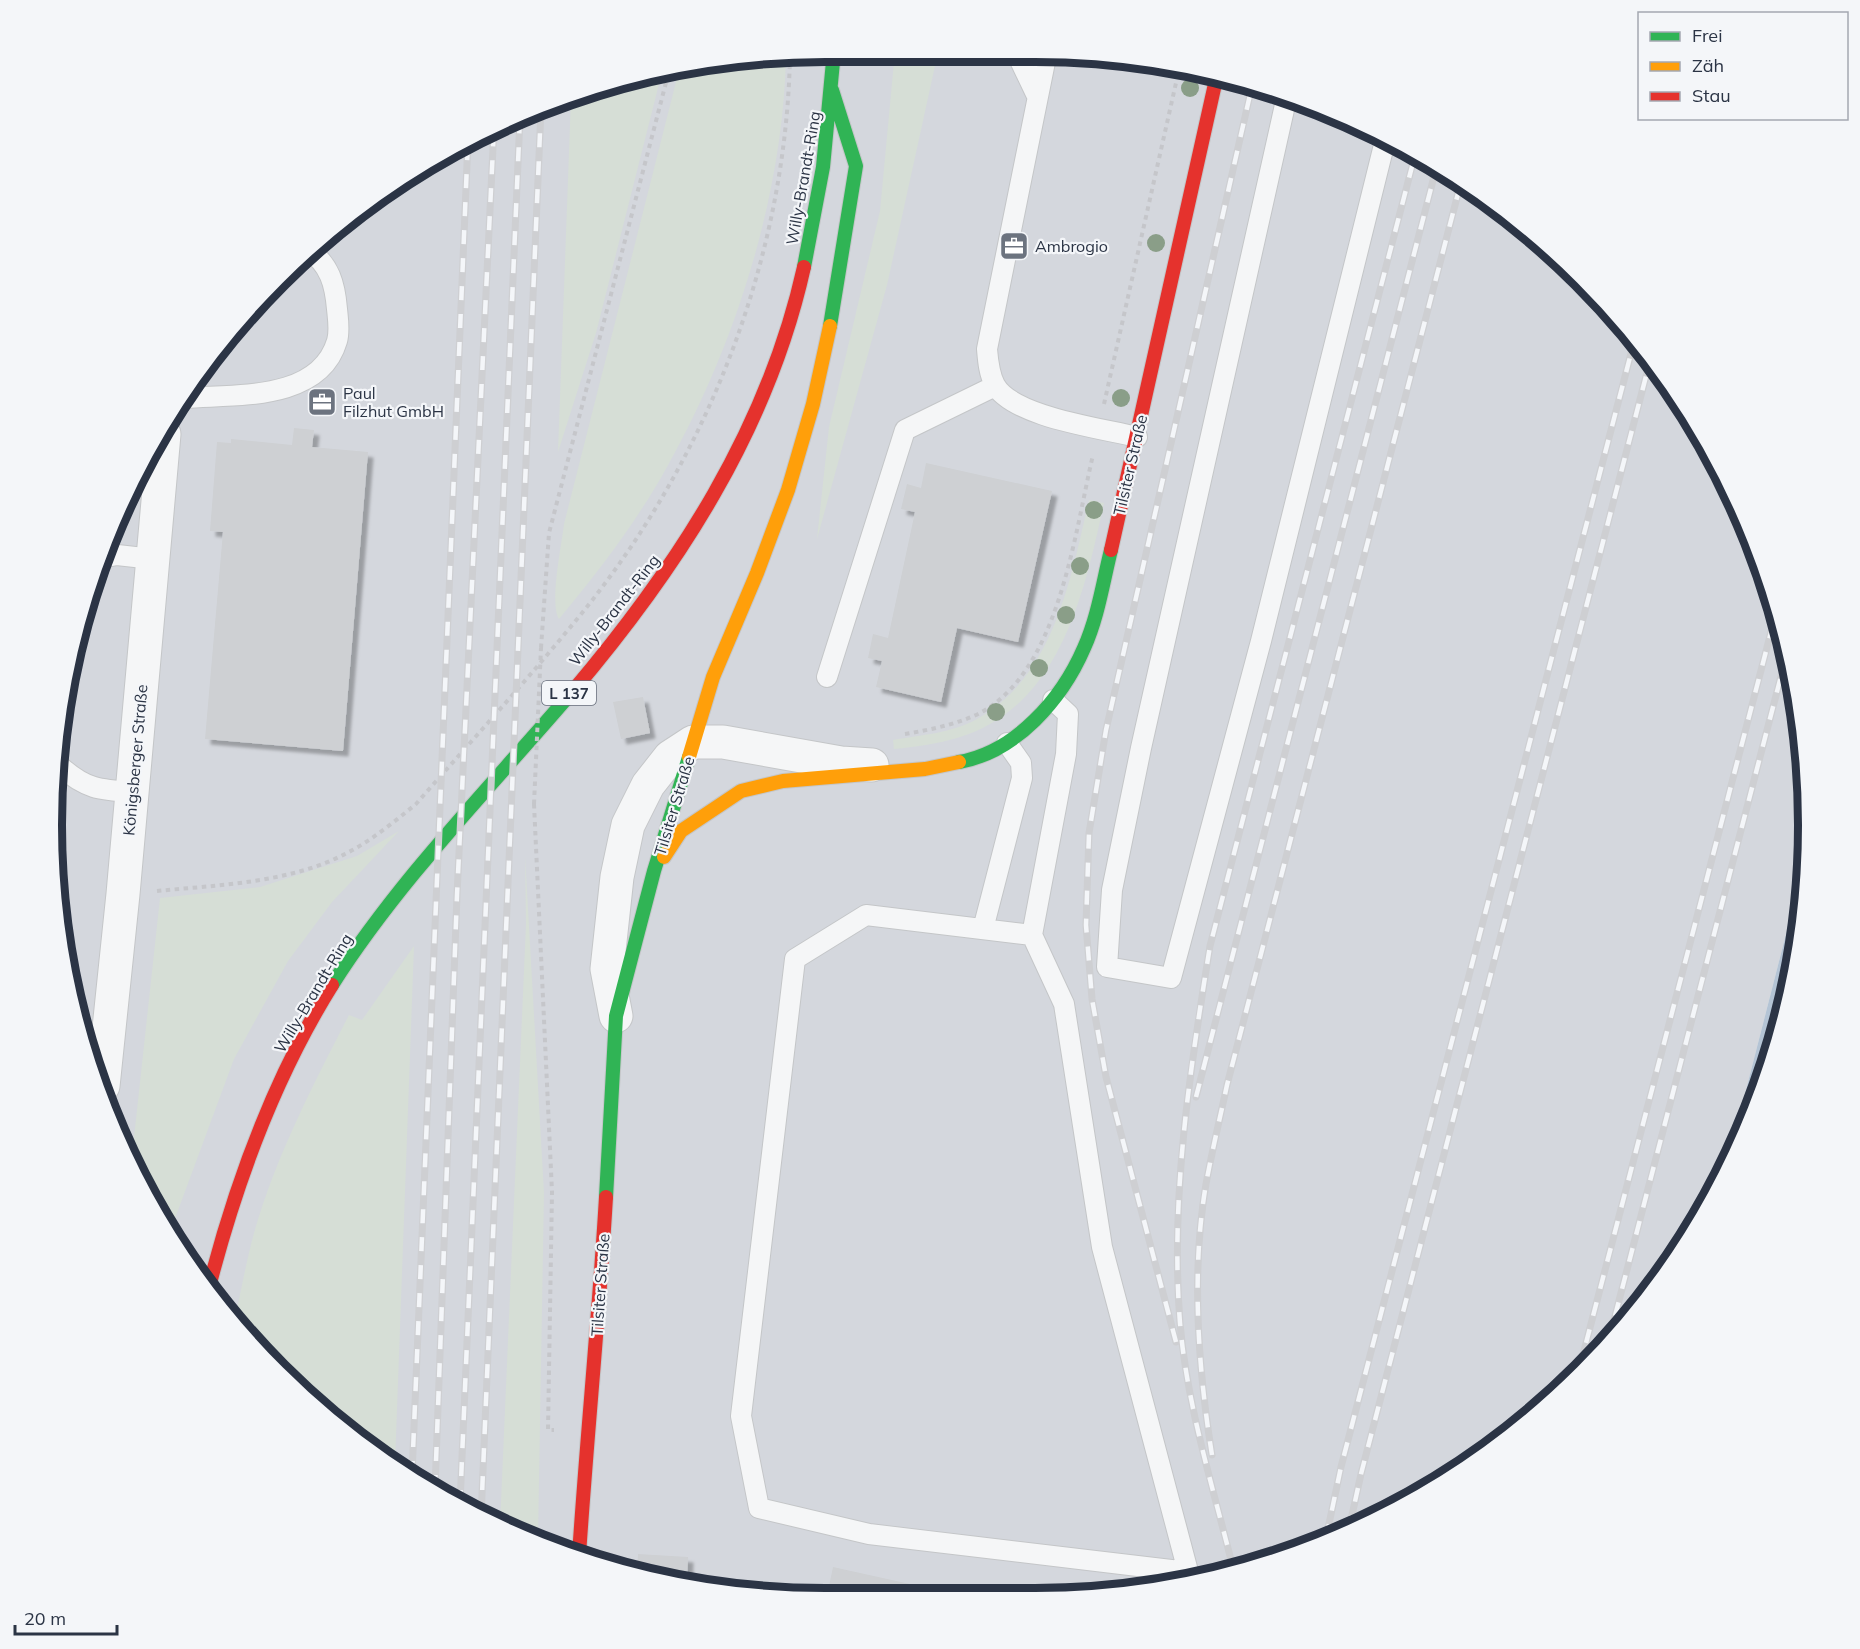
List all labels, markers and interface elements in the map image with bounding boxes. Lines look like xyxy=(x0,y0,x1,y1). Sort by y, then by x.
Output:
legend xyxy=(1638,12,1848,120)
text: Frei xyxy=(1692,24,1722,47)
text: Zäh xyxy=(1692,54,1724,77)
text: Stau xyxy=(1692,84,1731,107)
street label: Willy-Brandt-Ring xyxy=(781,109,825,247)
office icon: Ambrogio xyxy=(998,230,1030,262)
place label: Ambrogio xyxy=(1035,236,1108,256)
place label: Paul Filzhut GmbH xyxy=(343,383,444,421)
office icon: Paul Filzhut GmbH xyxy=(306,386,338,418)
street label: Tilsiter Straße xyxy=(1109,413,1151,517)
street label: Willy-Brandt-Ring xyxy=(564,550,664,670)
road number: L 137 xyxy=(542,681,596,705)
street label: Königsberger Straße xyxy=(118,683,152,837)
street label: Tilsiter Straße xyxy=(649,754,699,858)
street label: Willy-Brandt-Ring xyxy=(269,930,357,1056)
street label: Tilsiter Straße xyxy=(586,1233,614,1337)
scale bar xyxy=(15,1598,117,1636)
text: 20 m xyxy=(24,1607,66,1630)

